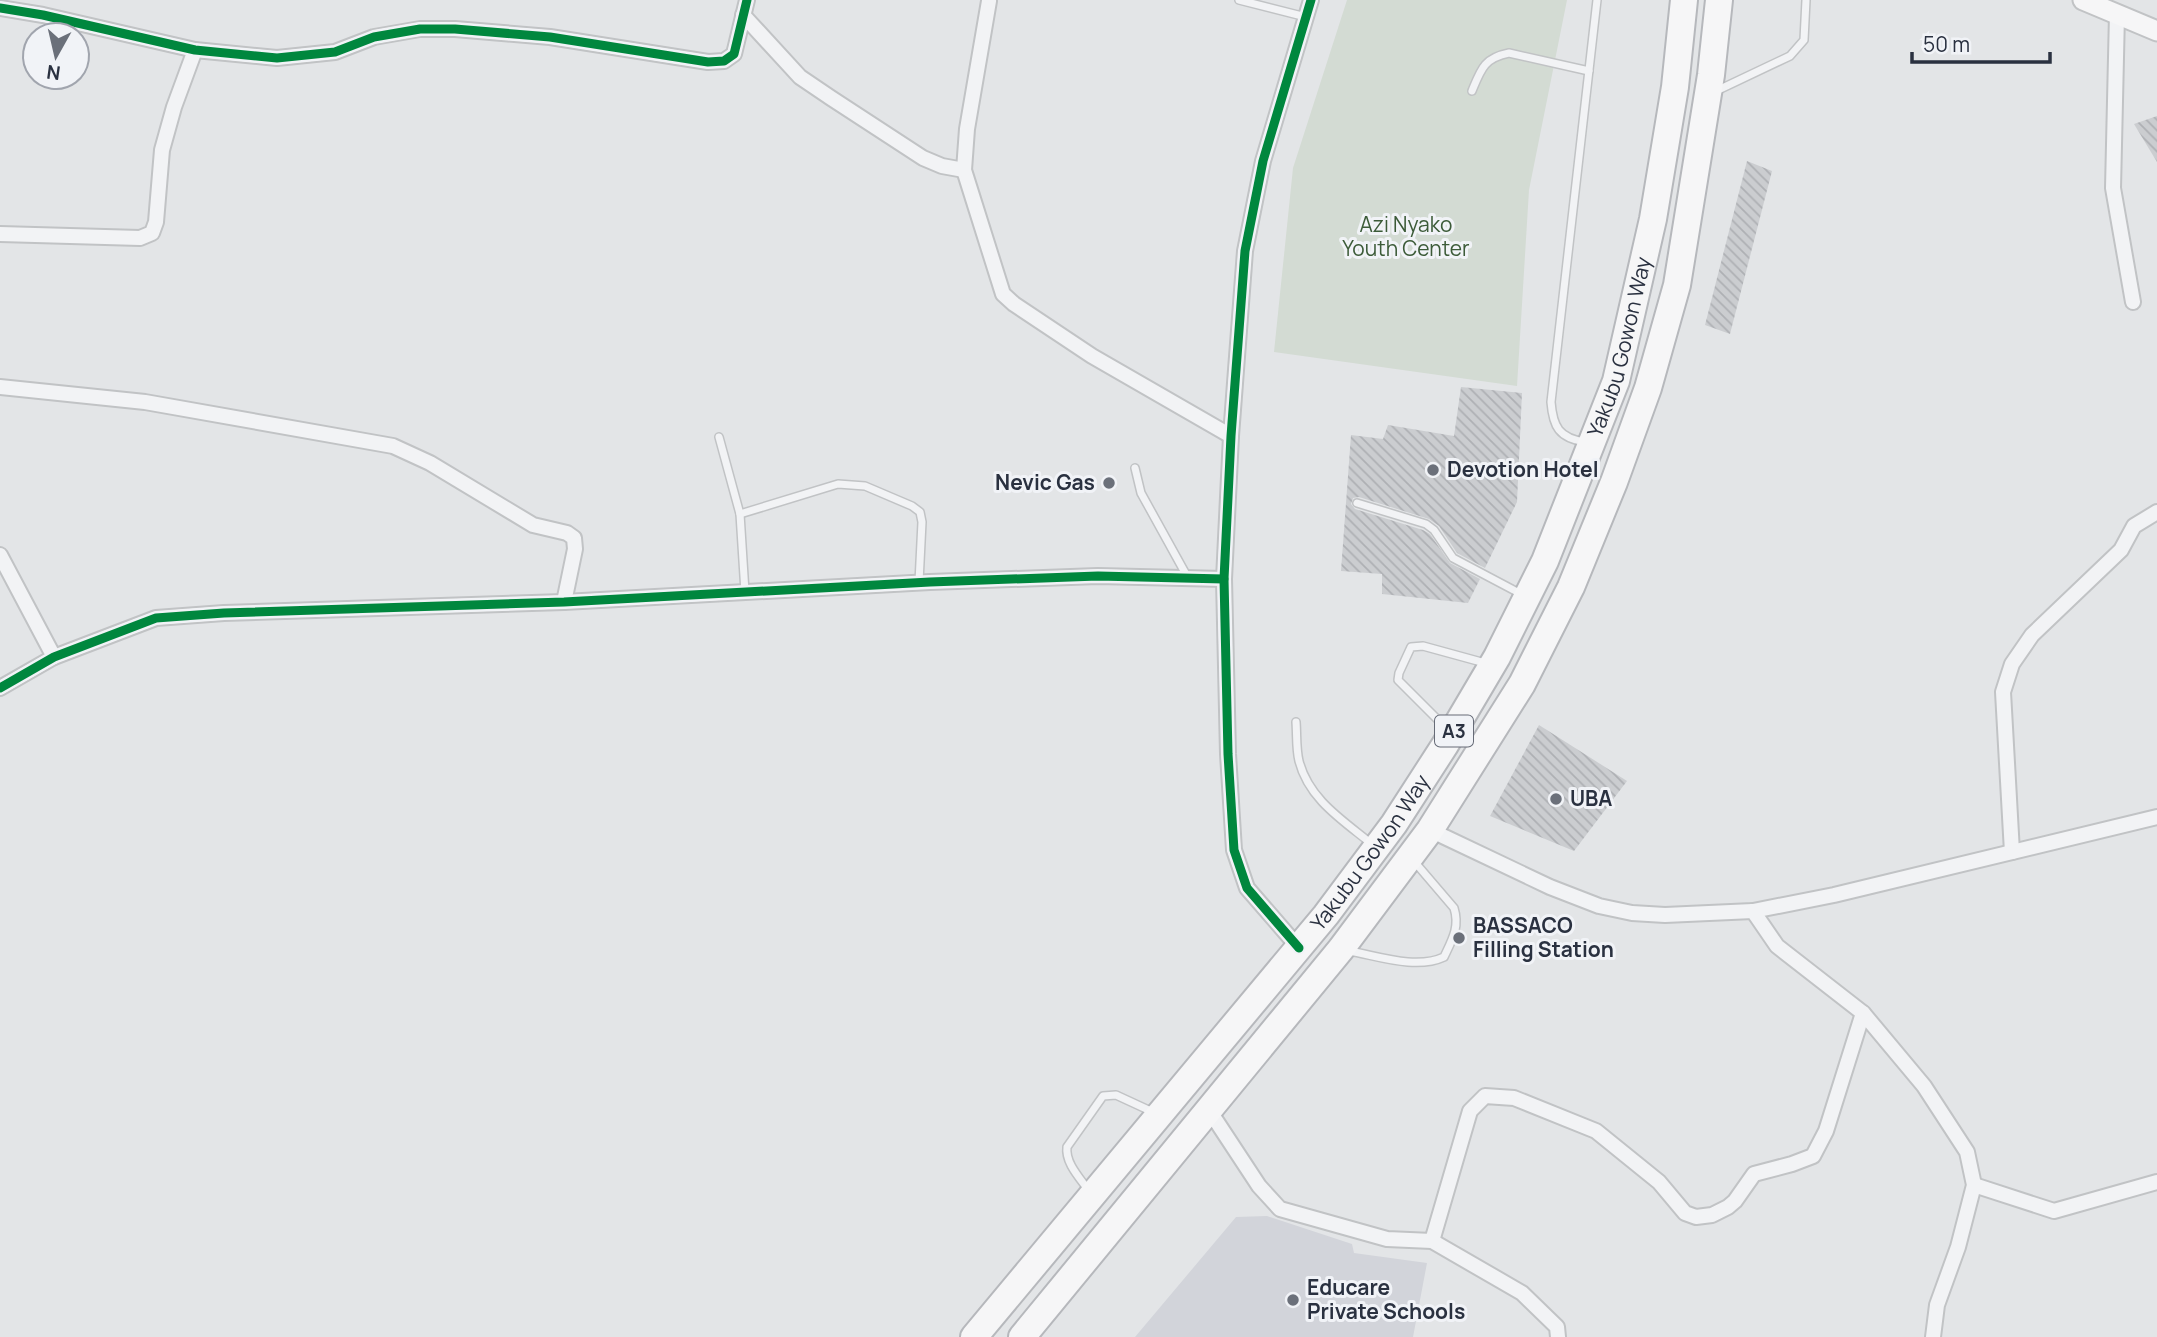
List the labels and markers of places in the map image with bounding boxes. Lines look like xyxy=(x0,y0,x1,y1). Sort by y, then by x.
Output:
place label: Devotion Hotel xyxy=(1447,455,1599,483)
marker: Devotion Hotel xyxy=(1425,462,1441,478)
place label: Nevic Gas xyxy=(995,468,1095,496)
marker: Nevic Gas xyxy=(1101,475,1117,491)
place label: UBA xyxy=(1570,784,1612,812)
marker: UBA xyxy=(1548,791,1564,807)
place label: BASSACO Filling Station xyxy=(1473,911,1614,963)
marker: BASSACO Filling Station xyxy=(1451,930,1467,946)
place label: Educare Private Schools xyxy=(1307,1273,1465,1325)
marker: Educare Private Schools xyxy=(1285,1292,1301,1308)

